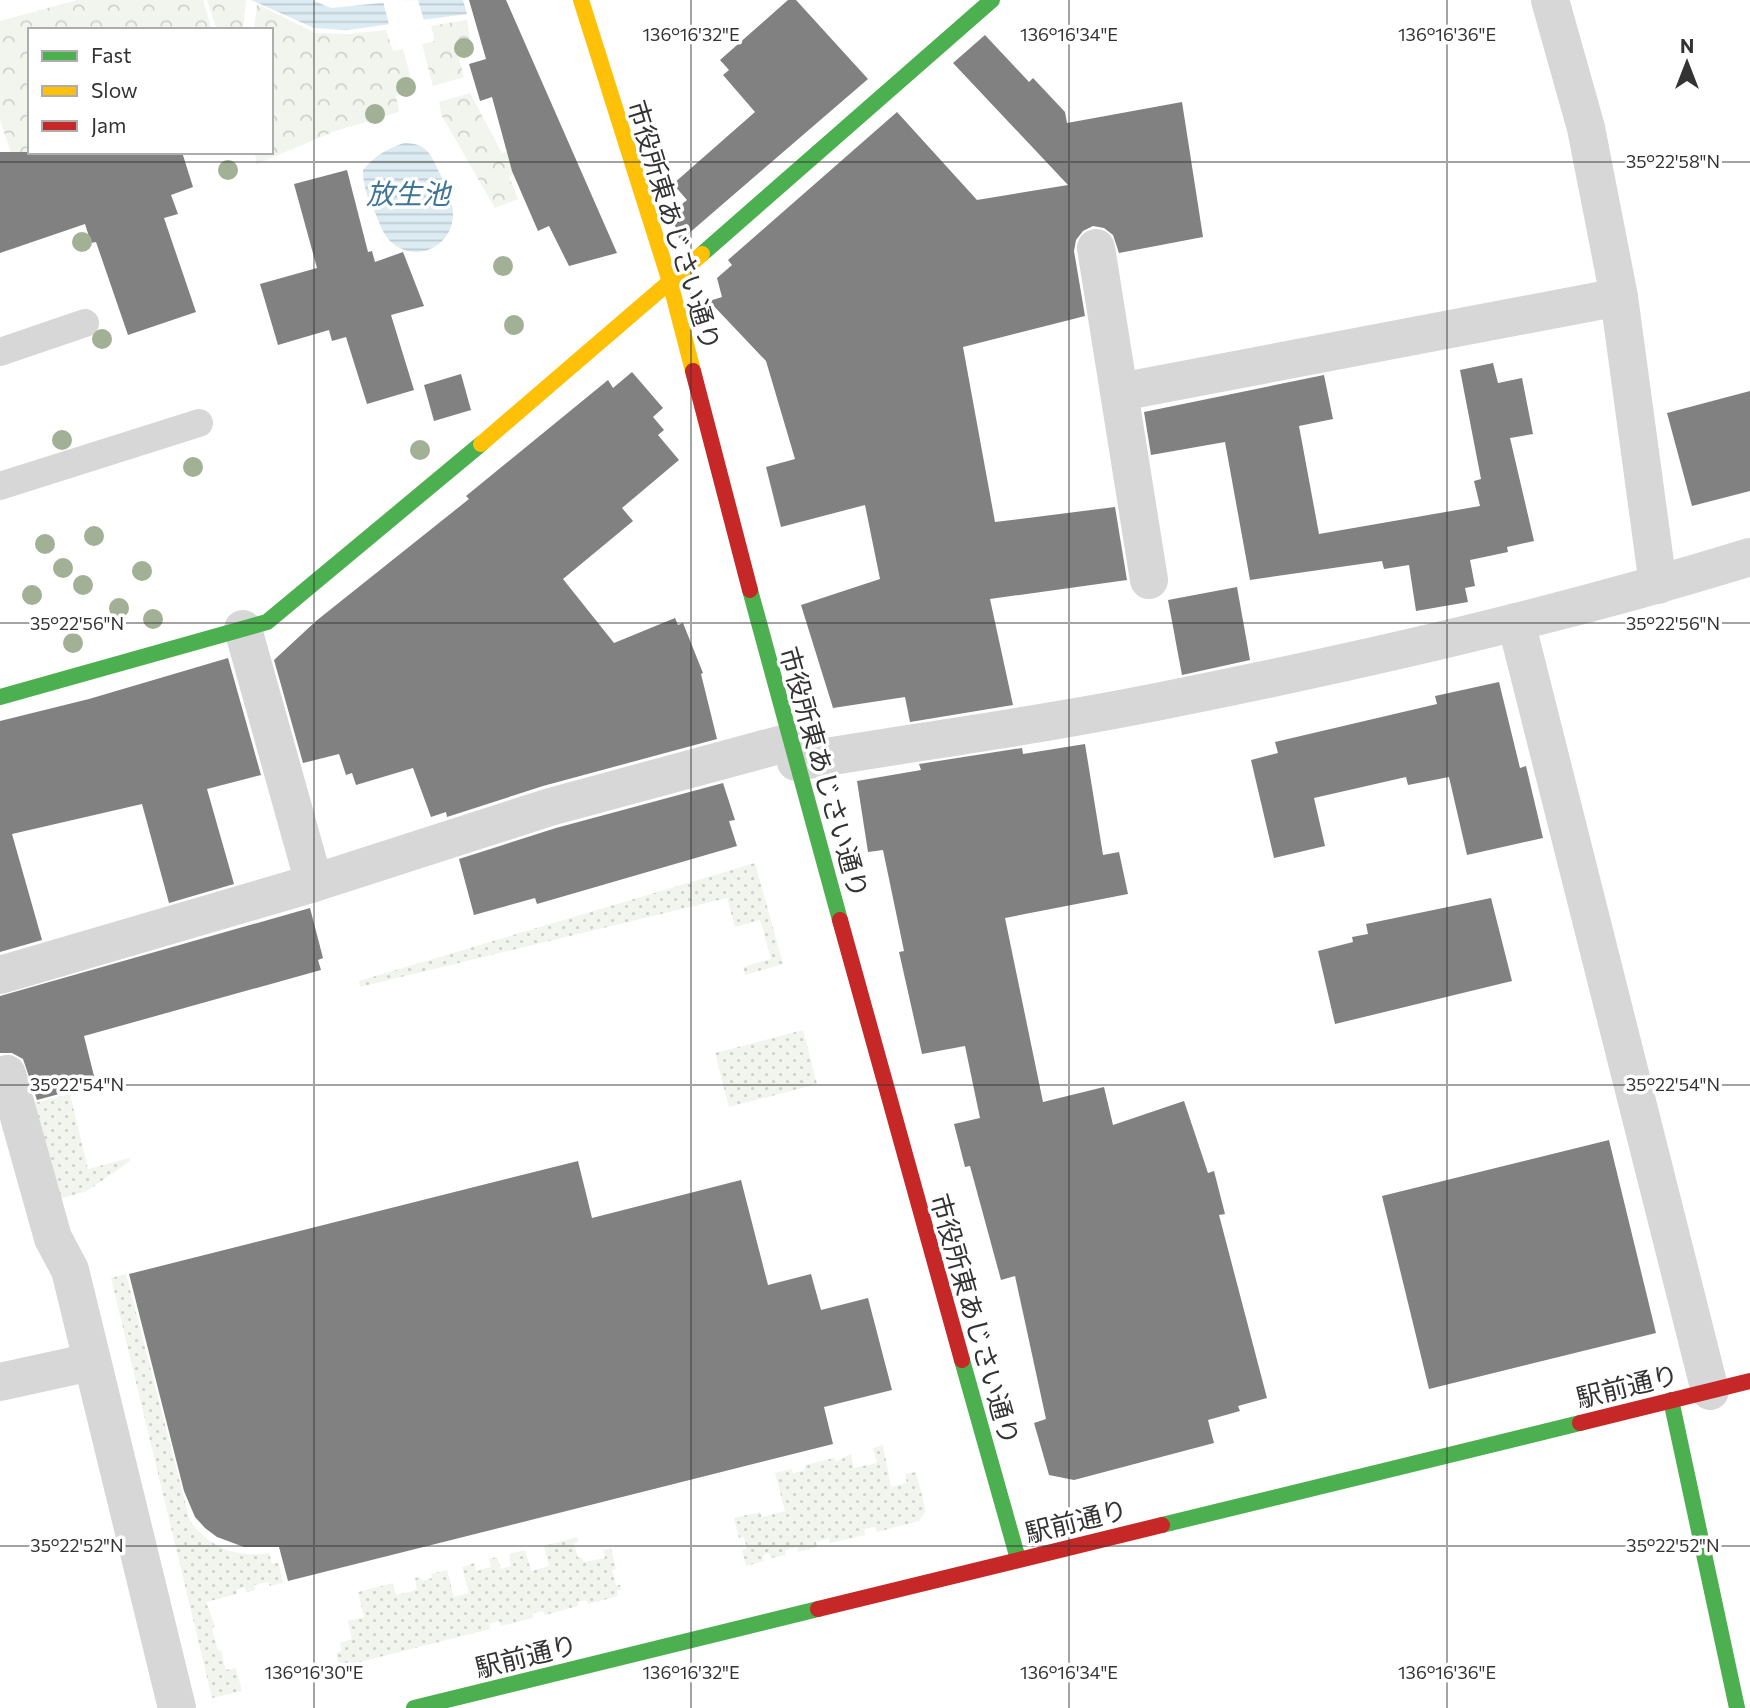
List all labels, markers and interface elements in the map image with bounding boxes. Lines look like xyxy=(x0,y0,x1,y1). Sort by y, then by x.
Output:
text: 136°16'32"E xyxy=(642,23,740,45)
text: 136°16'34"E xyxy=(1020,23,1118,45)
text: 136°16'36"E xyxy=(1398,23,1496,45)
legend xyxy=(28,28,273,154)
north arrow xyxy=(1652,28,1722,98)
text: N xyxy=(1680,34,1694,57)
text: Fast xyxy=(91,42,132,67)
text: Slow xyxy=(91,77,138,102)
street label: 市役所東あじさい通り xyxy=(622,96,728,354)
text: Jam xyxy=(91,112,126,137)
text: 35°22'58"N xyxy=(1626,150,1720,172)
water label: 放生池 xyxy=(366,176,453,210)
text: 35°22'56"N xyxy=(30,612,124,634)
text: 35°22'56"N xyxy=(1626,612,1720,634)
street label: 市役所東あじさい通り xyxy=(774,643,876,901)
text: 35°22'54"N xyxy=(30,1073,124,1095)
text: 35°22'54"N xyxy=(1626,1073,1720,1095)
street label: 市役所東あじさい通り xyxy=(925,1190,1027,1448)
street label: 駅前通り xyxy=(1573,1357,1681,1413)
street label: 駅前通り xyxy=(1022,1492,1130,1548)
text: 35°22'52"N xyxy=(30,1534,124,1556)
text: 35°22'52"N xyxy=(1626,1534,1720,1556)
street label: 駅前通り xyxy=(472,1627,580,1683)
text: 136°16'30"E xyxy=(265,1661,363,1683)
text: 136°16'32"E xyxy=(642,1661,740,1683)
text: 136°16'34"E xyxy=(1020,1661,1118,1683)
text: 136°16'36"E xyxy=(1398,1661,1496,1683)

